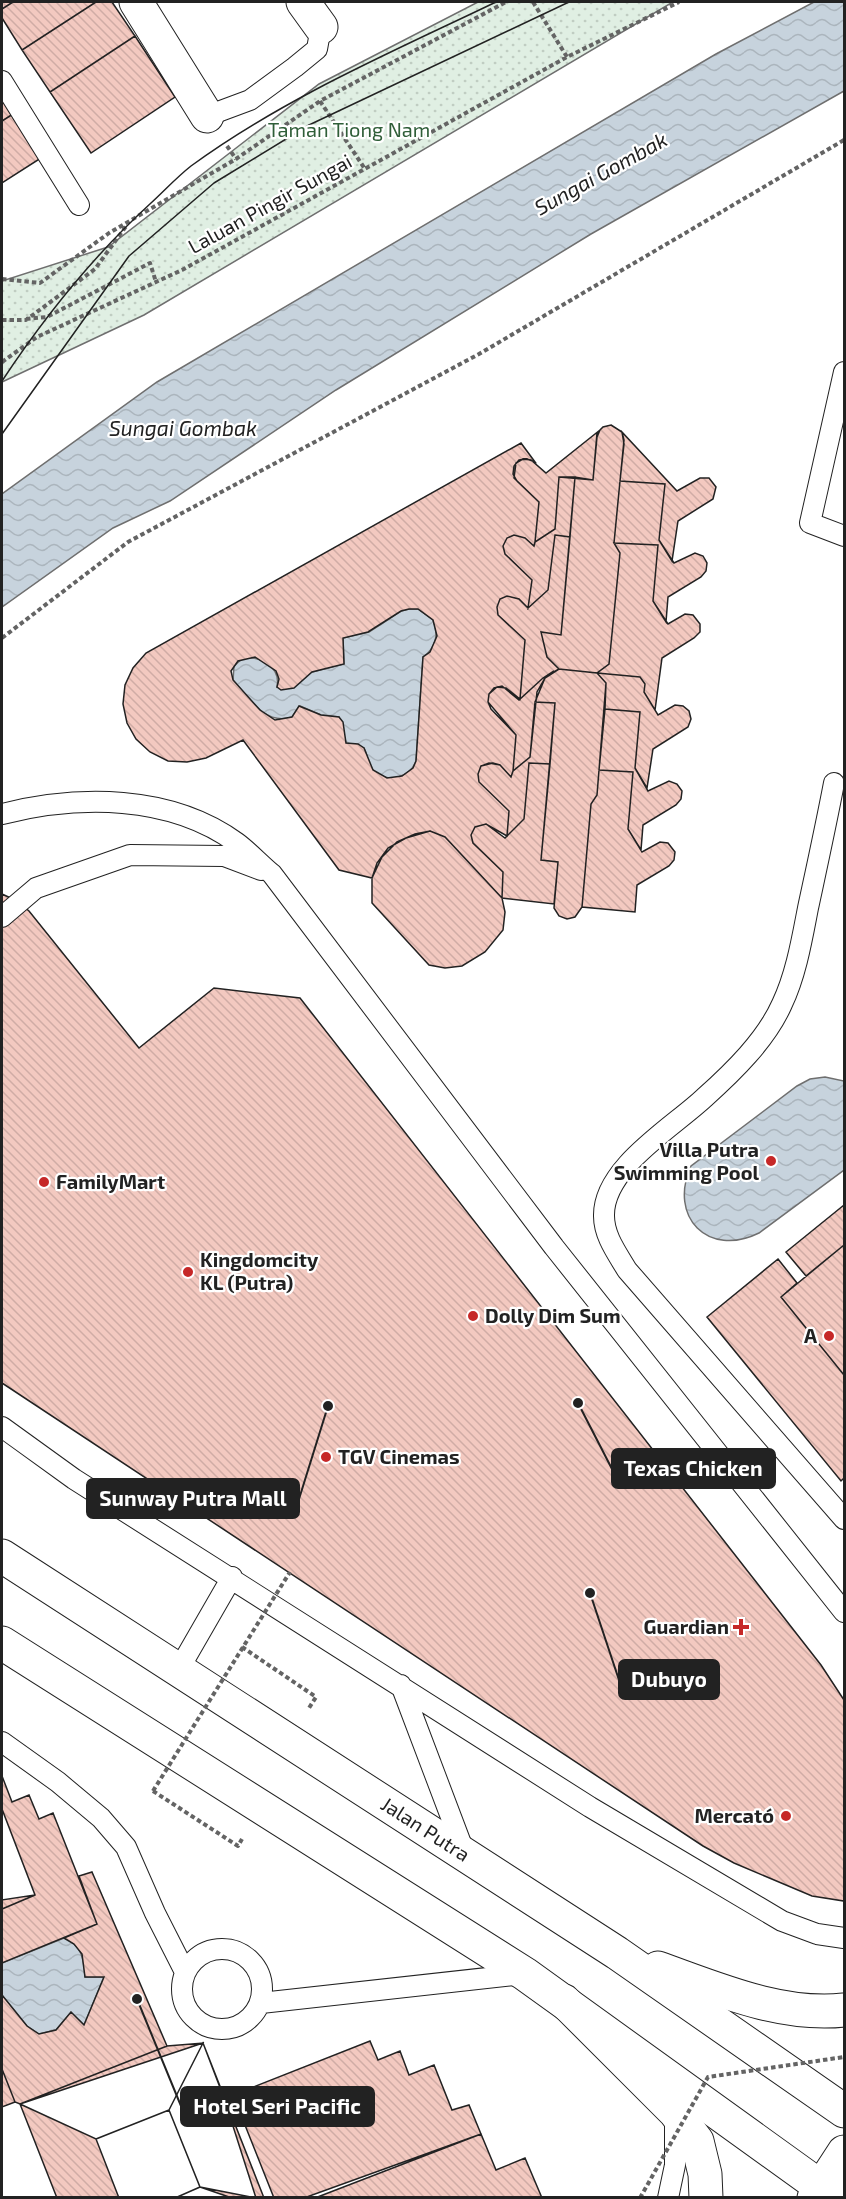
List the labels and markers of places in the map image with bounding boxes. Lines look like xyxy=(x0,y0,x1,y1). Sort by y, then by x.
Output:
place label: Villa Putra Swimming Pool xyxy=(614,1137,759,1184)
marker: Villa Putra Swimming Pool xyxy=(764,1154,778,1168)
place label: FamilyMart xyxy=(56,1169,165,1194)
marker: FamilyMart xyxy=(37,1175,51,1189)
place label: Kingdomcity KL (Putra) xyxy=(200,1247,319,1294)
marker: Kingdomcity KL (Putra) xyxy=(181,1265,195,1279)
place label: Dolly Dim Sum xyxy=(485,1303,621,1328)
marker: Dolly Dim Sum xyxy=(466,1309,480,1323)
place label: A xyxy=(804,1323,818,1347)
marker: A xyxy=(822,1329,836,1343)
place label: TGV Cinemas xyxy=(338,1444,460,1468)
callout: Texas Chicken xyxy=(612,1449,775,1488)
marker: TGV Cinemas xyxy=(319,1450,333,1464)
callout: Sunway Putra Mall xyxy=(87,1479,299,1518)
place label: Guardian xyxy=(643,1614,729,1638)
marker: Guardian xyxy=(734,1620,748,1634)
callout: Dubuyo xyxy=(619,1660,719,1699)
place label: Mercató xyxy=(694,1803,774,1827)
marker: Mercató xyxy=(779,1809,793,1823)
callout: Hotel Seri Pacific xyxy=(181,2087,374,2126)

